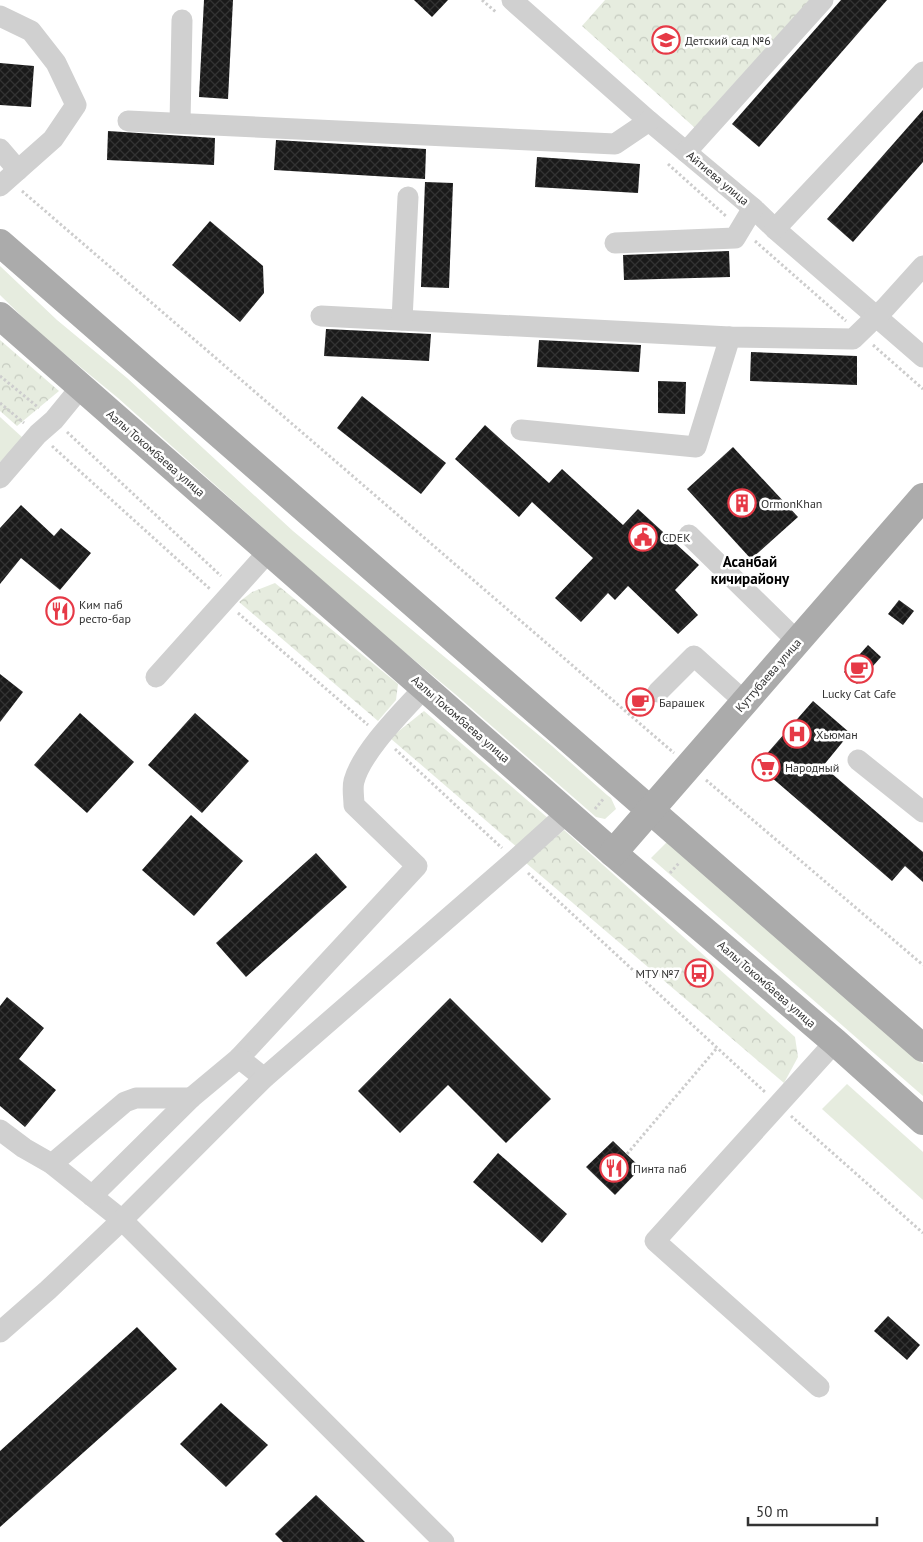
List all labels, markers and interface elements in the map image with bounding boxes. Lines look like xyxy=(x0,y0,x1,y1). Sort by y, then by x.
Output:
school or university icon: Детский сад №6 xyxy=(651,25,681,55)
place label: Детский сад №6 xyxy=(685,33,771,48)
street label: Айтиева улица xyxy=(684,148,752,208)
street label: Аалы Токомбаева улица xyxy=(104,406,208,500)
building icon: OrmonKhan xyxy=(727,488,757,518)
place label: OrmonKhan xyxy=(761,496,822,511)
public building icon: CDEK xyxy=(628,522,658,552)
place label: CDEK xyxy=(662,530,690,545)
district label: Асанбай кичирайону xyxy=(711,552,790,588)
restaurant icon: Ким паб ресто-бар xyxy=(45,596,75,626)
place label: Ким паб ресто-бар xyxy=(79,597,131,626)
street label: Куттубаева улица xyxy=(732,635,804,715)
cafe icon: Lucky Cat Cafe xyxy=(844,654,874,684)
street label: Аалы Токомбаева улица xyxy=(409,672,513,766)
place label: Lucky Cat Cafe xyxy=(822,686,896,701)
cafe icon: Барашек xyxy=(625,687,655,717)
place label: Барашек xyxy=(659,695,705,710)
hospital icon: Хьюман xyxy=(782,719,812,749)
place label: Хьюман xyxy=(816,727,858,742)
supermarket icon: Народный xyxy=(751,752,781,782)
place label: Народный xyxy=(785,760,839,775)
street label: Аалы Токомбаева улица xyxy=(715,937,819,1031)
bus stop icon: МТУ №7 xyxy=(684,958,714,988)
place label: МТУ №7 xyxy=(635,966,680,981)
restaurant icon: Пинта паб xyxy=(599,1153,629,1183)
place label: Пинта паб xyxy=(633,1161,687,1176)
scale bar xyxy=(748,1494,877,1526)
text: 50 m xyxy=(756,1502,789,1521)

